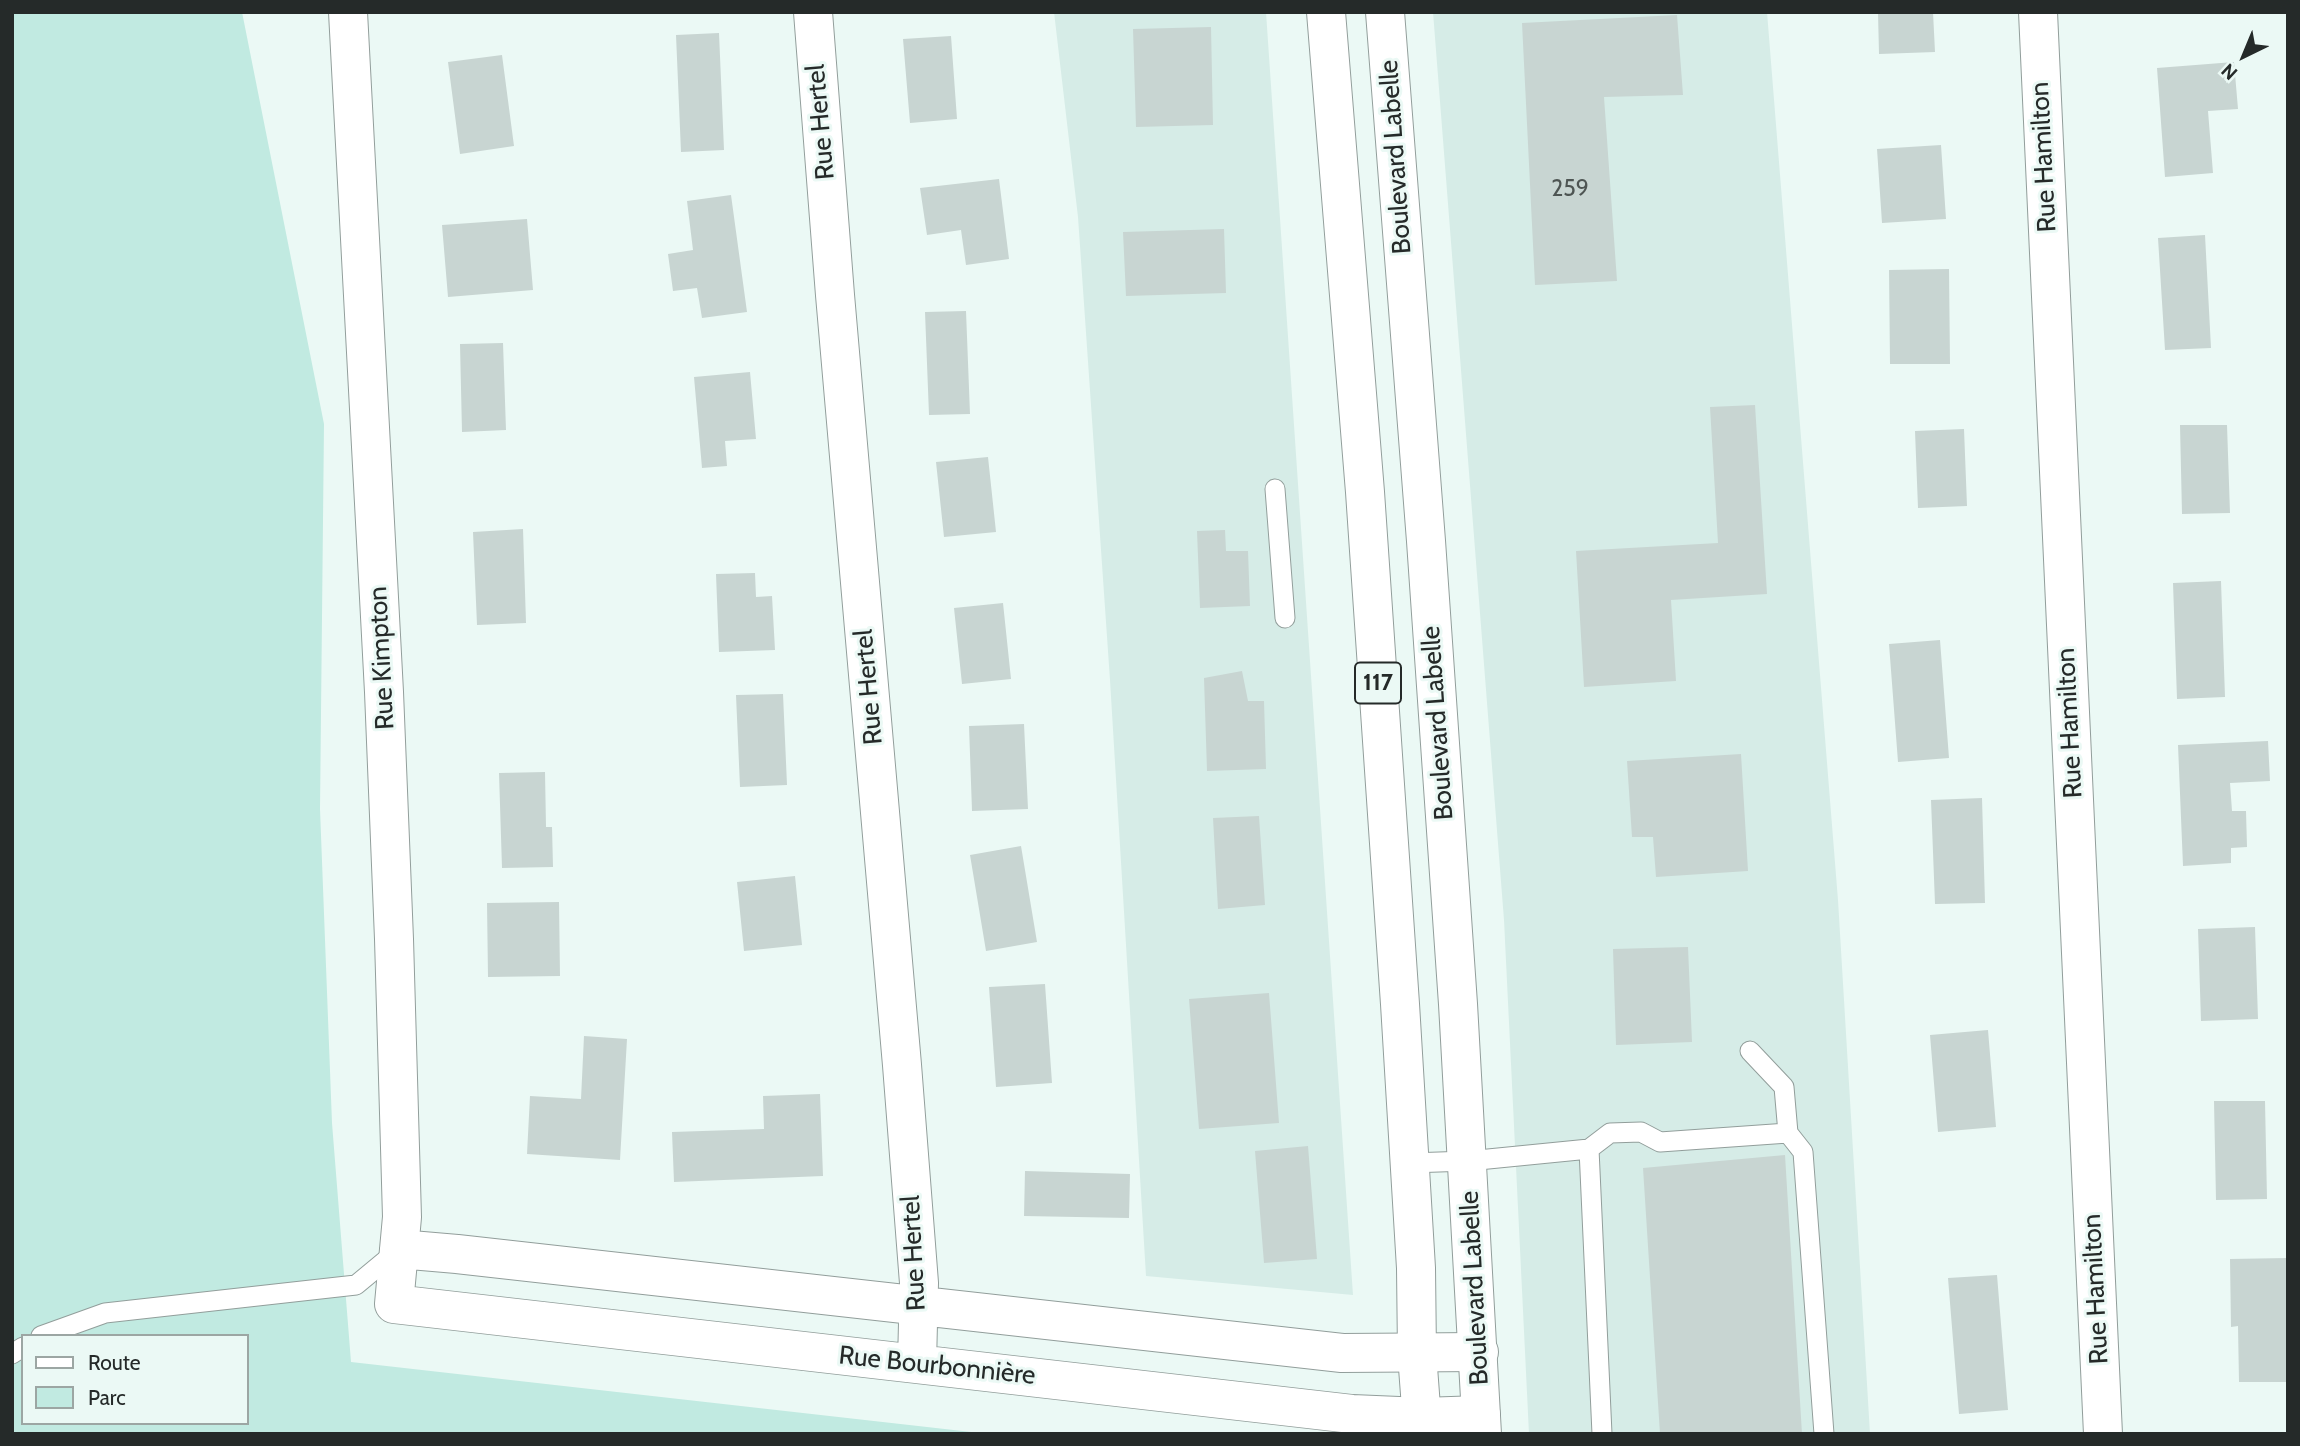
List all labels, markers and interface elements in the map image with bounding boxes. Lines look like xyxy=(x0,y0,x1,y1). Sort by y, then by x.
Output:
north arrow xyxy=(2209,21,2279,91)
street label: Boulevard Labelle xyxy=(1374,59,1418,255)
text: N xyxy=(2217,59,2242,85)
street label: Rue Hertel xyxy=(800,63,842,181)
street label: Rue Hamilton xyxy=(2024,81,2064,233)
house number: 259 xyxy=(1551,175,1589,203)
street label: Rue Kimpton xyxy=(363,585,401,731)
street label: Boulevard Labelle xyxy=(1416,625,1460,821)
street label: Rue Hertel xyxy=(848,628,890,746)
street label: Rue Hamilton xyxy=(2050,647,2090,799)
road number: 117 xyxy=(1355,662,1401,704)
street label: Boulevard Labelle xyxy=(1454,1190,1496,1386)
street label: Rue Hertel xyxy=(895,1194,933,1312)
street label: Rue Hamilton xyxy=(2076,1213,2116,1365)
legend xyxy=(21,1334,248,1425)
street label: Rue Bourbonnière xyxy=(837,1340,1037,1392)
text: Route xyxy=(88,1350,141,1375)
text: Parc xyxy=(88,1385,126,1410)

